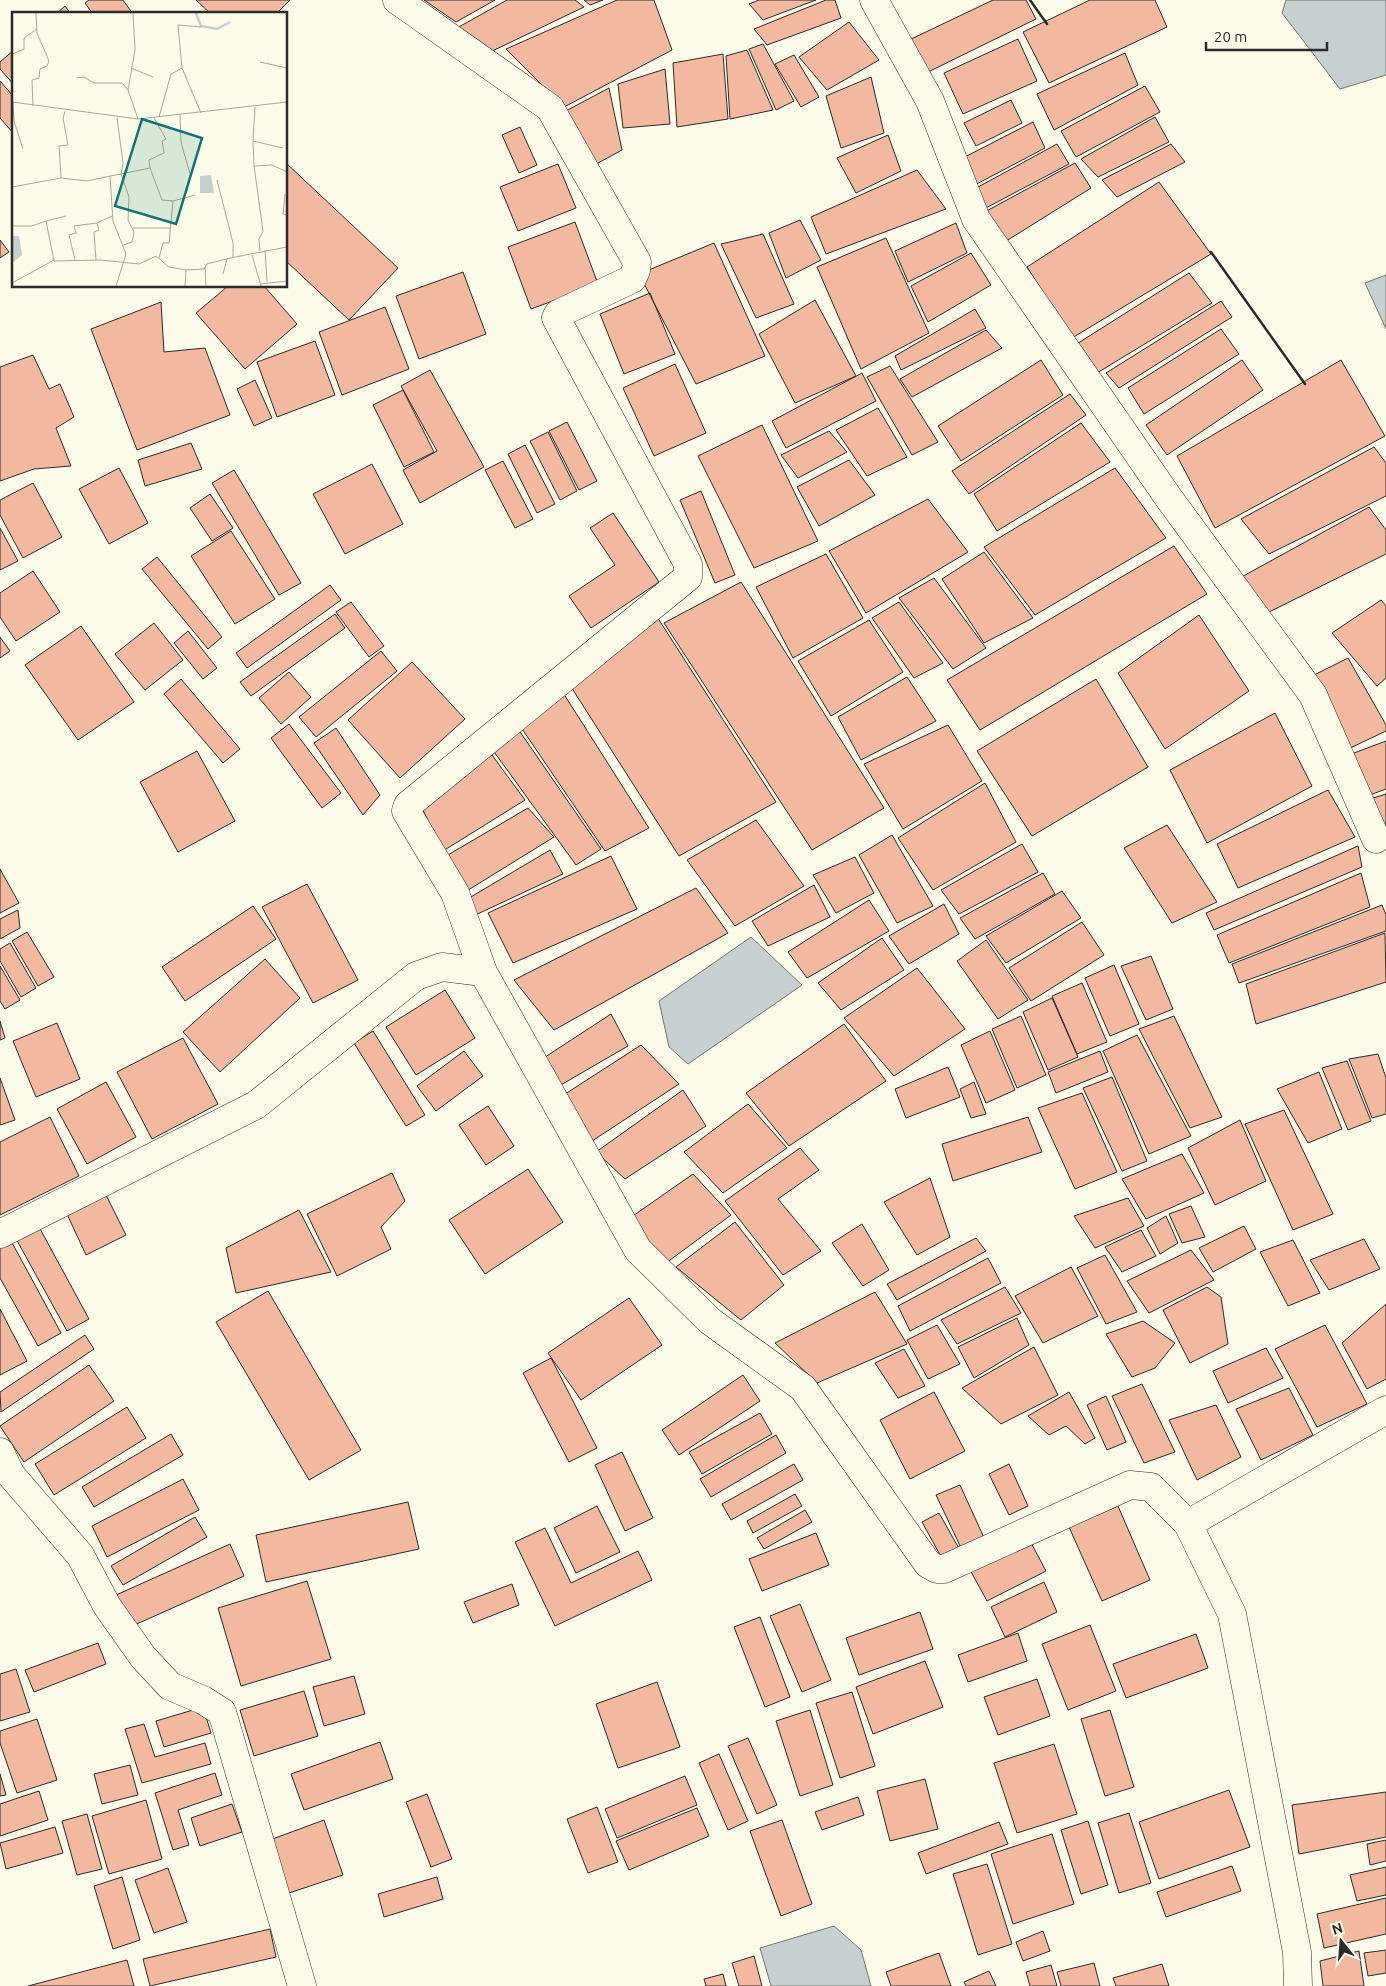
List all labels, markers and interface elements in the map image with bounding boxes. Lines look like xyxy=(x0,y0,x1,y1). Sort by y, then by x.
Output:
inset map xyxy=(12,12,288,288)
scale bar xyxy=(1206,20,1327,52)
text: 20 m xyxy=(1214,28,1247,45)
north arrow xyxy=(1316,1916,1366,1966)
text: N xyxy=(1330,1919,1345,1938)

